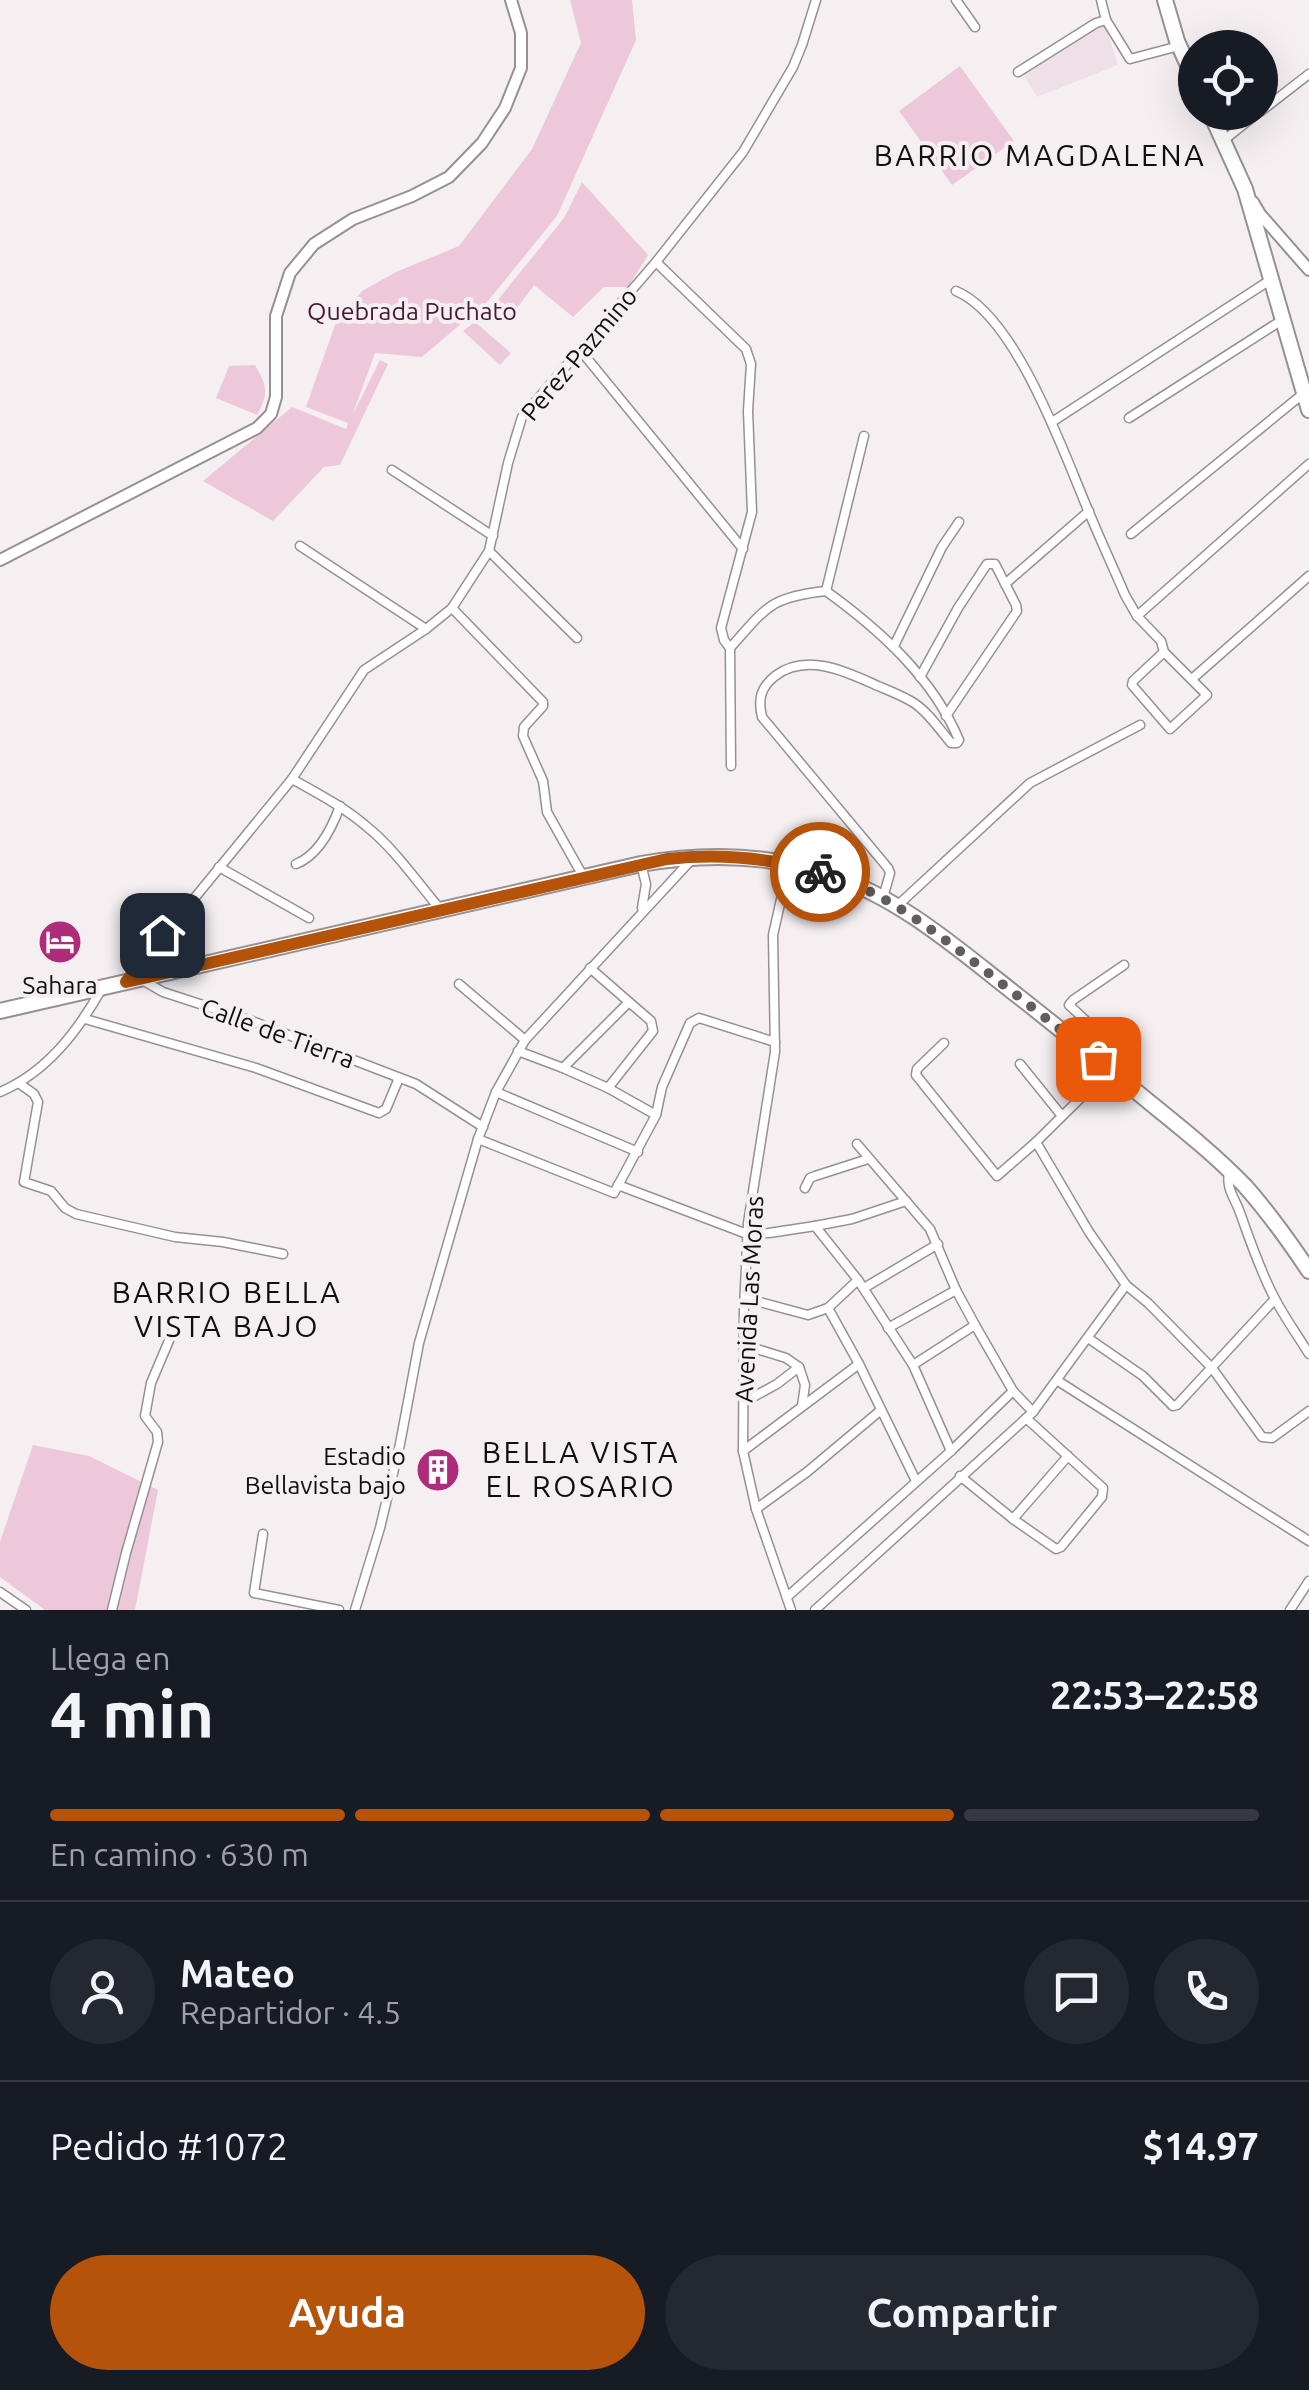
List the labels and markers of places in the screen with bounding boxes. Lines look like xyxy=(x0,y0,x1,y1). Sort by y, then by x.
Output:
pin xyxy=(120,893,205,978)
hotel icon: Sahara xyxy=(37,919,83,965)
place label: Sahara xyxy=(22,971,98,999)
pin xyxy=(1056,1017,1141,1102)
place label: Estadio Bellavista bajo xyxy=(245,1442,406,1499)
building icon: Estadio Bellavista bajo xyxy=(415,1447,461,1493)

